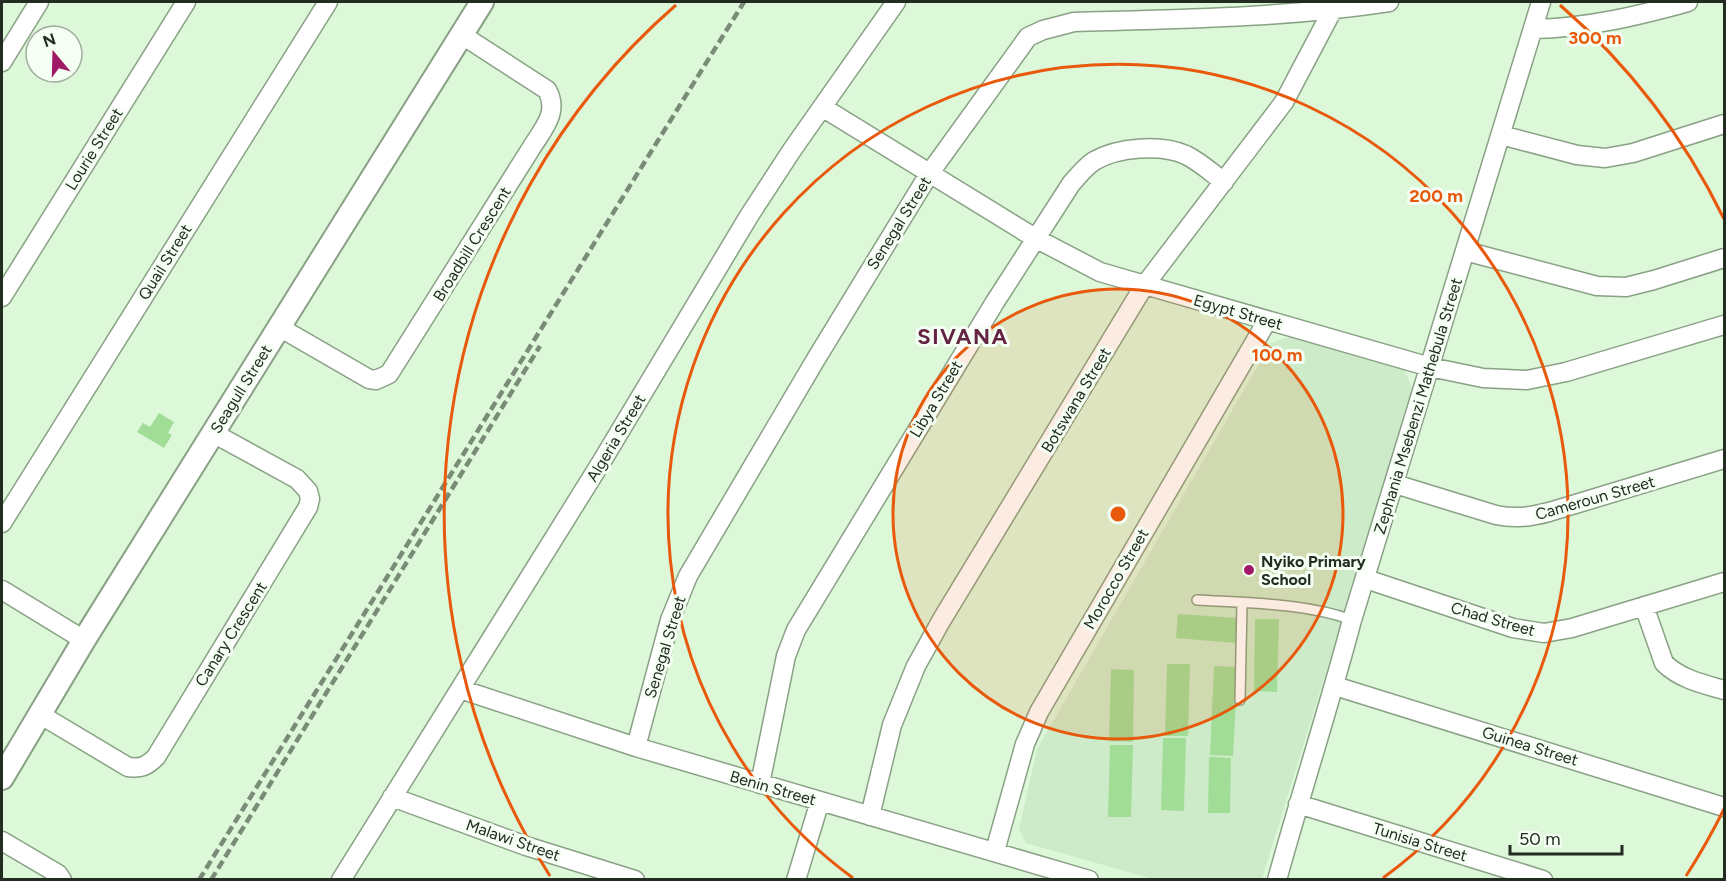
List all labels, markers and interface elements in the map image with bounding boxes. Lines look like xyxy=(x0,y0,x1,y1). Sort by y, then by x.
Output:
north arrow xyxy=(24,24,84,84)
text: 300 m xyxy=(1568,27,1622,49)
text: N xyxy=(40,29,58,51)
street label: Lourie Street xyxy=(61,104,127,194)
street label: Senegal Street xyxy=(863,173,935,273)
street label: Broadbill Crescent xyxy=(429,183,515,305)
text: 200 m xyxy=(1409,185,1463,207)
street label: Quail Street xyxy=(134,221,196,303)
street label: Zephania Msebenzi Mathebula Street xyxy=(1370,276,1466,536)
street label: Egypt Street xyxy=(1191,290,1285,334)
district label: SIVANA xyxy=(917,323,1009,350)
street label: Seagull Street xyxy=(206,341,276,437)
street label: Botswana Street xyxy=(1037,344,1115,456)
text: 100 m xyxy=(1252,344,1302,366)
street label: Libya Street xyxy=(906,357,966,441)
street label: Algeria Street xyxy=(582,391,650,485)
street label: Cameroun Street xyxy=(1533,472,1657,524)
centre of rings xyxy=(1108,504,1128,524)
street label: Morocco Street xyxy=(1080,525,1152,633)
place label: Nyiko Primary School xyxy=(1261,552,1366,589)
marker: Nyiko Primary School xyxy=(1242,563,1256,577)
street label: Canary Crescent xyxy=(191,578,271,690)
street label: Senegal Street xyxy=(640,594,690,700)
street label: Chad Street xyxy=(1449,598,1537,640)
street label: Guinea Street xyxy=(1480,722,1580,770)
street label: Benin Street xyxy=(728,767,818,809)
street label: Malawi Street xyxy=(463,815,563,865)
scale bar xyxy=(1510,818,1622,856)
street label: Tunisia Street xyxy=(1370,819,1470,865)
text: 50 m xyxy=(1519,828,1561,850)

